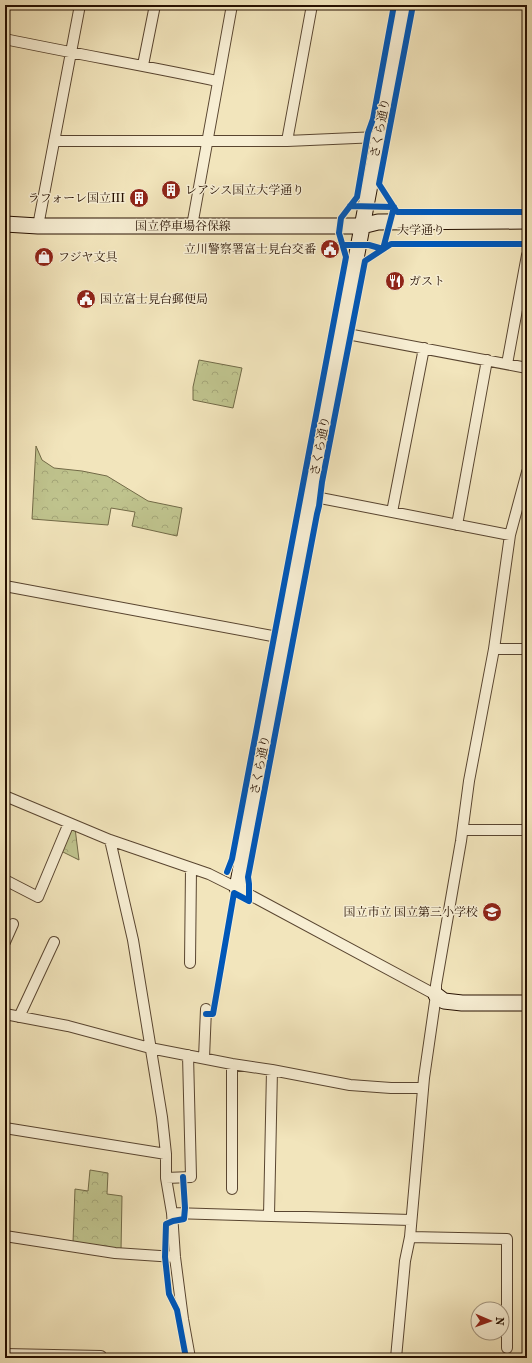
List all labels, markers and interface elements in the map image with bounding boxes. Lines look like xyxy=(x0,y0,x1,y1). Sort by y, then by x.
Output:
street label: さくら通り xyxy=(367,97,393,159)
building icon: レアシス国立大学通り xyxy=(160,179,182,201)
place label: レアシス国立大学通り xyxy=(185,183,304,197)
building icon: ラフォーレ国立III xyxy=(128,187,150,209)
place label: ラフォーレ国立III xyxy=(28,191,125,205)
street label: 国立停車場谷保線 xyxy=(135,219,231,233)
street label: 大学通り xyxy=(397,223,445,237)
public building icon: 立川警察署富士見台交番 xyxy=(319,238,341,260)
place label: 立川警察署富士見台交番 xyxy=(184,242,316,256)
shop icon: フジヤ文具 xyxy=(33,246,55,268)
place label: フジヤ文具 xyxy=(58,250,118,264)
restaurant icon: ガスト xyxy=(384,270,406,292)
place label: ガスト xyxy=(409,274,445,288)
public building icon: 国立富士見台郵便局 xyxy=(75,288,97,310)
place label: 国立富士見台郵便局 xyxy=(100,292,208,306)
street label: さくら通り xyxy=(307,415,333,477)
street label: さくら通り xyxy=(247,734,273,796)
school or university icon: 国立市立 国立第三小学校 xyxy=(481,901,503,923)
place label: 国立市立 国立第三小学校 xyxy=(343,905,478,919)
north arrow xyxy=(470,1301,510,1341)
text: N xyxy=(493,1317,506,1326)

